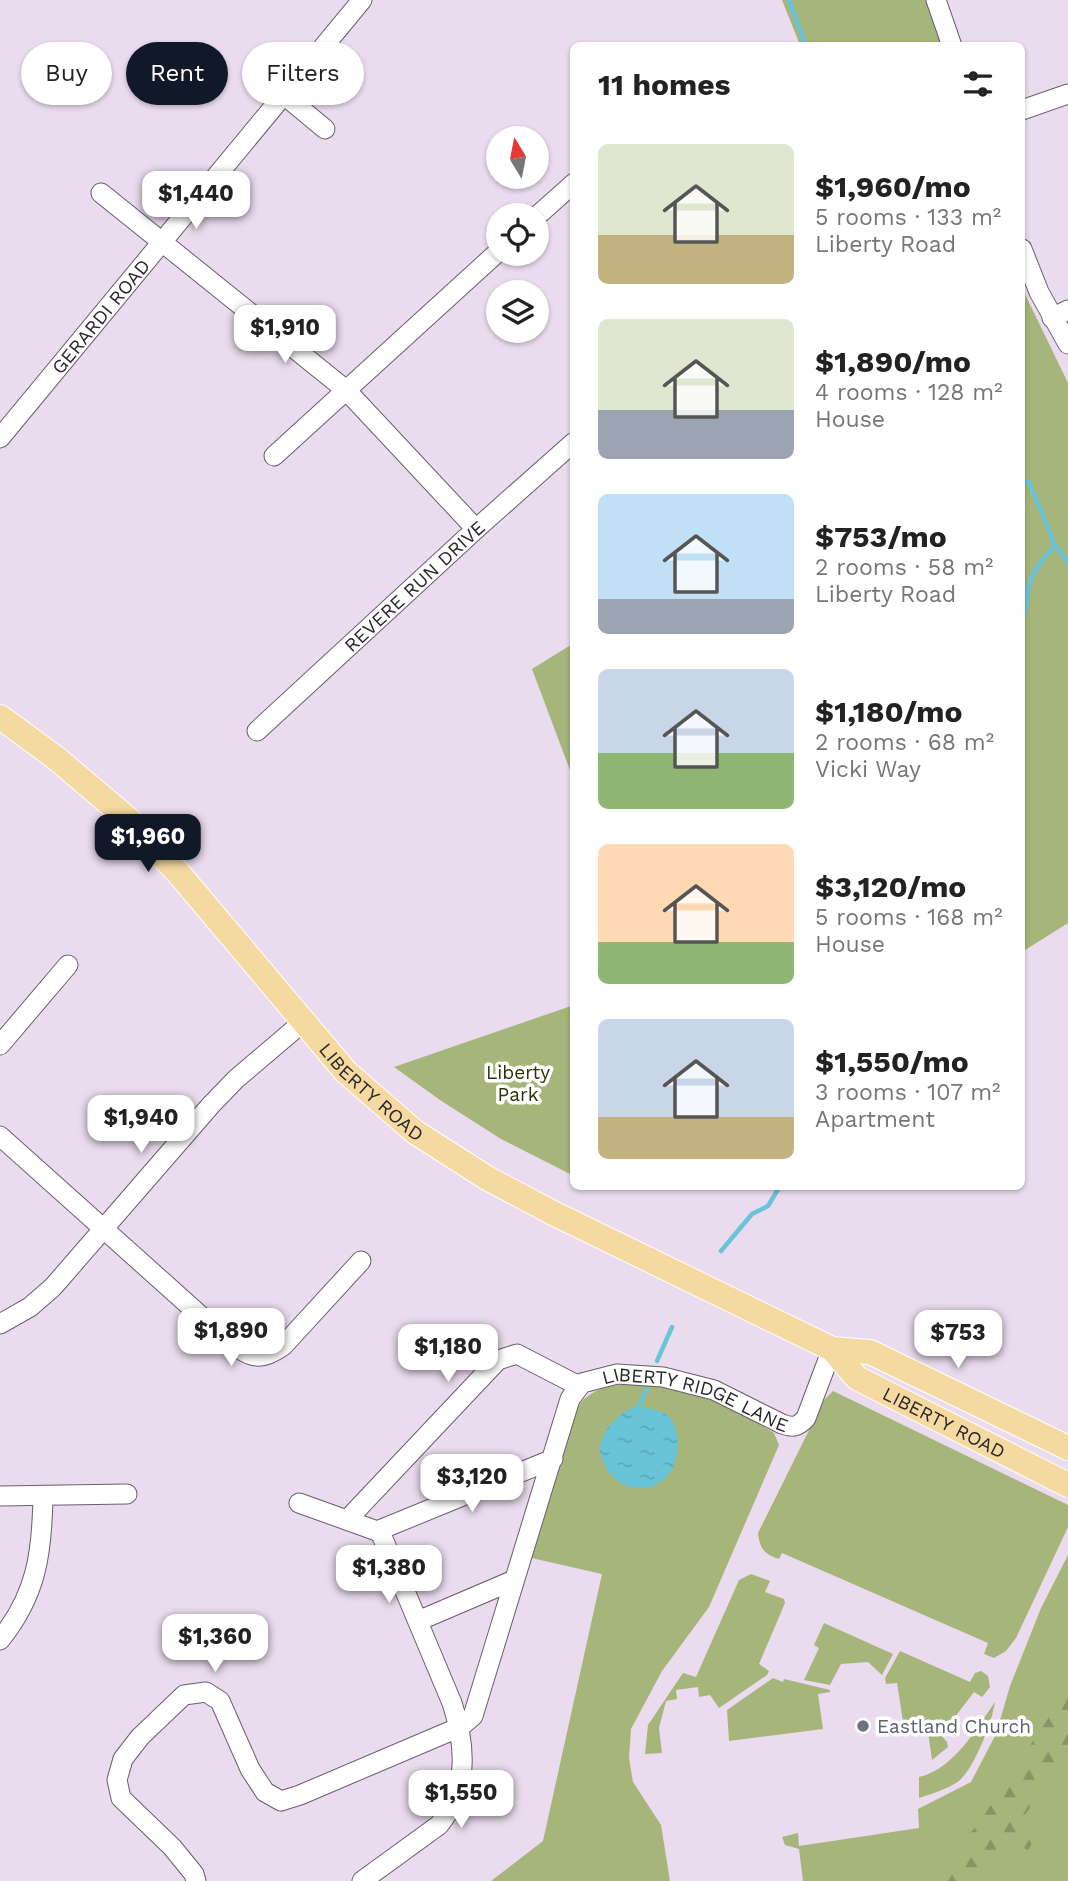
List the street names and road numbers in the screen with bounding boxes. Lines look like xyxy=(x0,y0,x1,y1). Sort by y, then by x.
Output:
street label: GERARDI ROAD xyxy=(47,254,155,379)
street label: REVERE RUN DRIVE xyxy=(339,516,490,657)
street label: LIBERTY ROAD xyxy=(314,1038,428,1146)
street label: LIBERTY RIDGE LANE xyxy=(599,1363,792,1437)
street label: LIBERTY ROAD xyxy=(879,1382,1009,1463)

